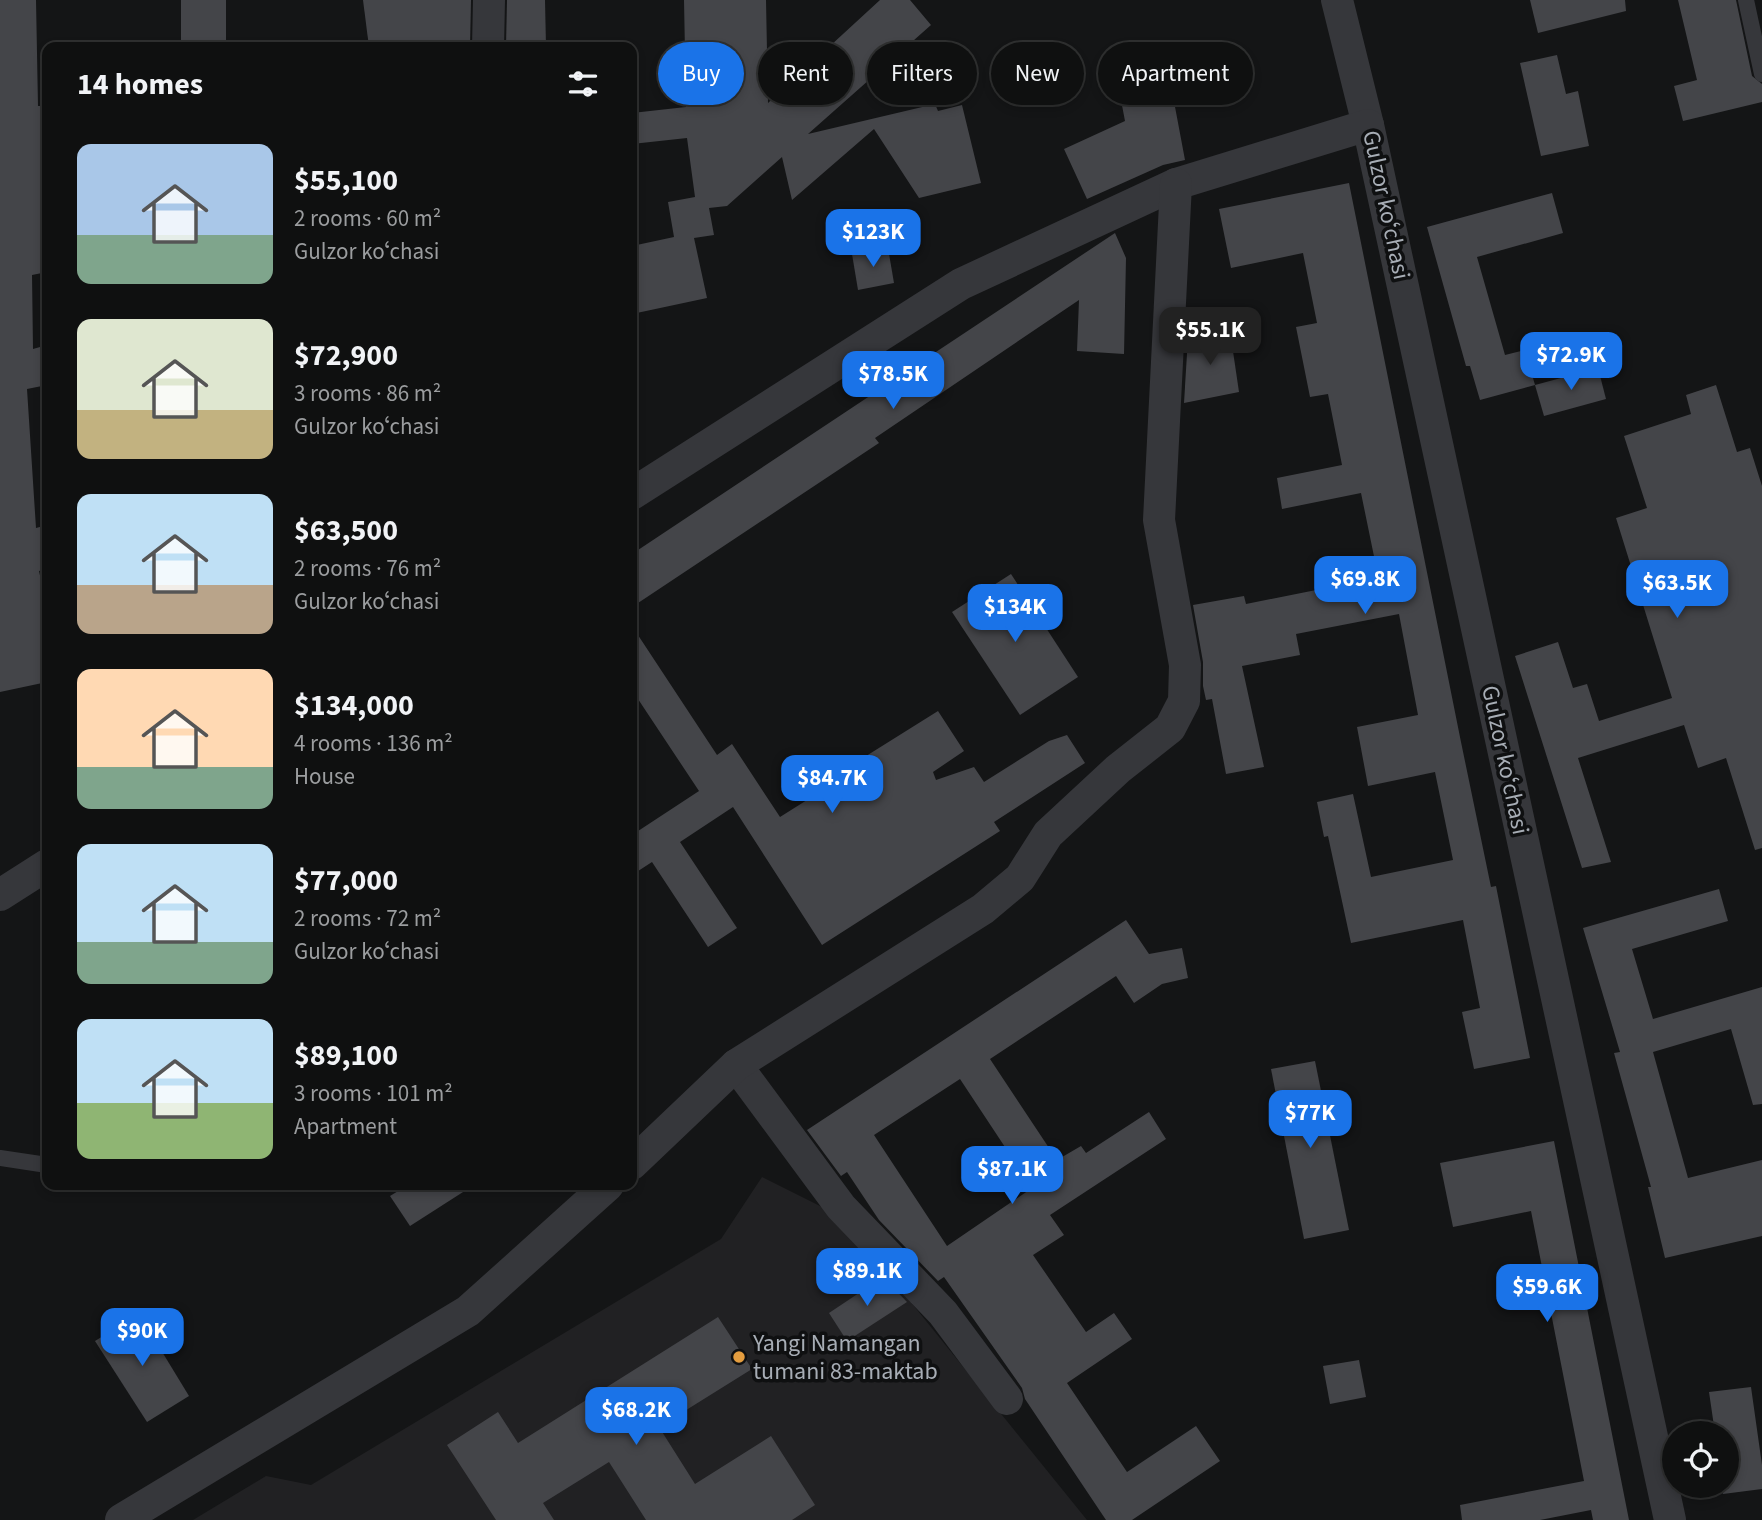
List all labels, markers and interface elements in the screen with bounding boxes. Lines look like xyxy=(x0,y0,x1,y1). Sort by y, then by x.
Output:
chip: Buy xyxy=(658,42,744,105)
chip: Rent xyxy=(758,42,853,105)
chip: Filters xyxy=(867,42,977,105)
chip: New xyxy=(991,42,1084,105)
chip: Apartment xyxy=(1098,42,1253,105)
text: 14 homes xyxy=(77,63,203,106)
icon: filters xyxy=(564,65,602,103)
street label: Gulzor koʻchasi xyxy=(1353,127,1419,283)
text: $55,100 xyxy=(294,159,398,202)
icon: home xyxy=(133,172,217,256)
text: 2 rooms · 60 m² xyxy=(294,202,441,235)
pin: $123K xyxy=(824,210,922,269)
text: $123K xyxy=(842,215,904,248)
text: Gulzor koʻchasi xyxy=(294,235,439,268)
pin: $55.1K xyxy=(1153,308,1267,367)
text: $55.1K xyxy=(1175,313,1245,346)
pin: $72.9K xyxy=(1514,332,1628,392)
text: $72,900 xyxy=(294,334,398,377)
text: $72.9K xyxy=(1536,338,1606,371)
icon: home xyxy=(133,347,217,431)
pin: $78.5K xyxy=(836,352,950,411)
text: $78.5K xyxy=(858,357,928,390)
text: 3 rooms · 86 m² xyxy=(294,377,441,410)
text: Gulzor koʻchasi xyxy=(294,410,439,443)
text: $63,500 xyxy=(294,509,398,552)
icon: home xyxy=(133,522,217,606)
text: 2 rooms · 76 m² xyxy=(294,552,441,585)
pin: $69.8K xyxy=(1308,556,1422,616)
pin: $63.5K xyxy=(1620,560,1734,620)
text: $69.8K xyxy=(1330,562,1400,595)
text: $63.5K xyxy=(1642,566,1712,599)
pin: $134K xyxy=(966,584,1064,644)
text: Gulzor koʻchasi xyxy=(294,585,439,618)
text: $134K xyxy=(984,590,1046,623)
street label: Gulzor koʻchasi xyxy=(1472,682,1538,838)
text: $134,000 xyxy=(294,684,414,727)
icon: home xyxy=(133,697,217,781)
text: 4 rooms · 136 m² xyxy=(294,727,453,760)
pin: $84.7K xyxy=(775,756,889,815)
text: House xyxy=(294,760,355,793)
text: $84.7K xyxy=(797,761,867,794)
text: $77,000 xyxy=(294,859,398,902)
icon: home xyxy=(133,872,217,956)
text: 2 rooms · 72 m² xyxy=(294,902,441,935)
text: Gulzor koʻchasi xyxy=(294,935,439,968)
text: $89,100 xyxy=(294,1034,398,1077)
icon: home xyxy=(133,1047,217,1131)
text: 3 rooms · 101 m² xyxy=(294,1077,453,1110)
pin: $77K xyxy=(1269,1090,1351,1150)
text: $77K xyxy=(1285,1096,1335,1129)
text: Apartment xyxy=(294,1110,397,1143)
pin: $87.1K xyxy=(955,1146,1069,1206)
text: $87.1K xyxy=(977,1152,1047,1185)
pin: $89.1K xyxy=(810,1248,924,1308)
text: $89.1K xyxy=(832,1254,902,1287)
pin: $59.6K xyxy=(1490,1264,1604,1324)
text: $59.6K xyxy=(1512,1270,1582,1303)
pin: $90K xyxy=(101,1308,183,1368)
text: $90K xyxy=(117,1314,167,1347)
place label: Yangi Namangan tumani 83-maktab xyxy=(752,1326,938,1389)
marker: Yangi Namangan tumani 83-maktab xyxy=(731,1349,747,1365)
pin: $68.2K xyxy=(579,1388,693,1447)
text: $68.2K xyxy=(601,1393,671,1426)
map controls xyxy=(1662,1421,1739,1498)
button: locate xyxy=(1662,1421,1739,1498)

